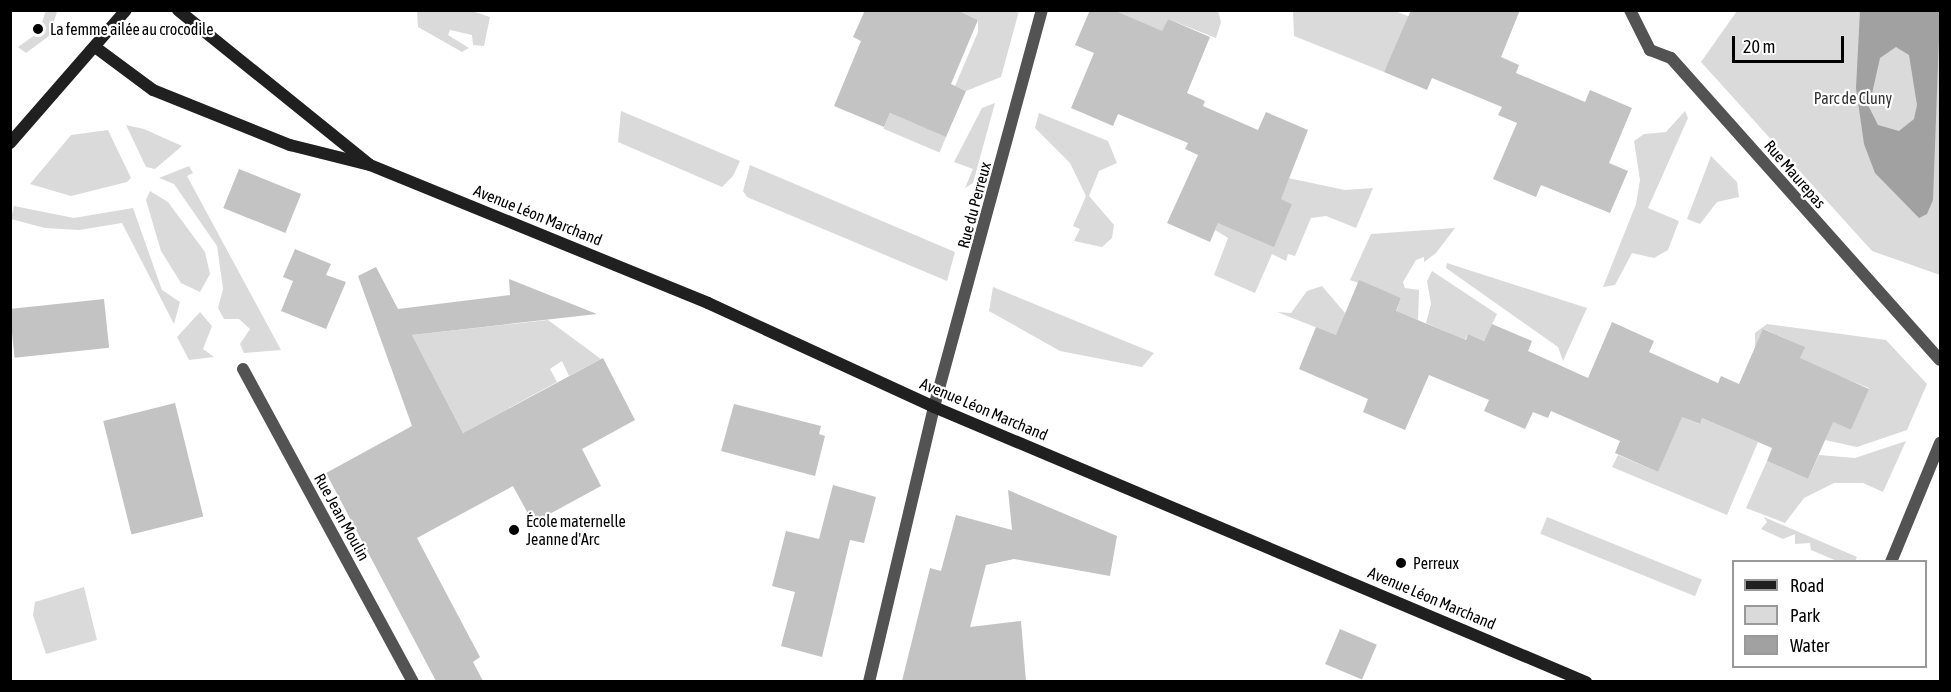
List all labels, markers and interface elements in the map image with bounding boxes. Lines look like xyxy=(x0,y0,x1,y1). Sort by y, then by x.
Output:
place label: La femme ailée au crocodile xyxy=(50,19,213,39)
marker: La femme ailée au crocodile xyxy=(31,22,45,36)
scale bar xyxy=(1735,24,1848,62)
text: 20 m xyxy=(1743,36,1775,57)
park label: Parc de Cluny xyxy=(1814,88,1892,108)
street label: Rue Maurepas xyxy=(1760,136,1830,212)
street label: Rue du Perreux xyxy=(953,160,995,250)
street label: Avenue Léon Marchand xyxy=(471,180,605,250)
street label: Avenue Léon Marchand xyxy=(917,373,1051,445)
street label: Rue Jean Moulin xyxy=(310,470,374,564)
place label: École maternelle Jeanne d'Arc xyxy=(526,511,626,549)
marker: École maternelle Jeanne d'Arc xyxy=(507,523,521,537)
place label: Perreux xyxy=(1413,553,1459,573)
marker: Perreux xyxy=(1394,556,1408,570)
legend xyxy=(1732,560,1927,668)
street label: Avenue Léon Marchand xyxy=(1365,562,1499,634)
text: Road xyxy=(1790,575,1824,596)
text: Park xyxy=(1790,605,1820,626)
text: Water xyxy=(1790,635,1829,656)

